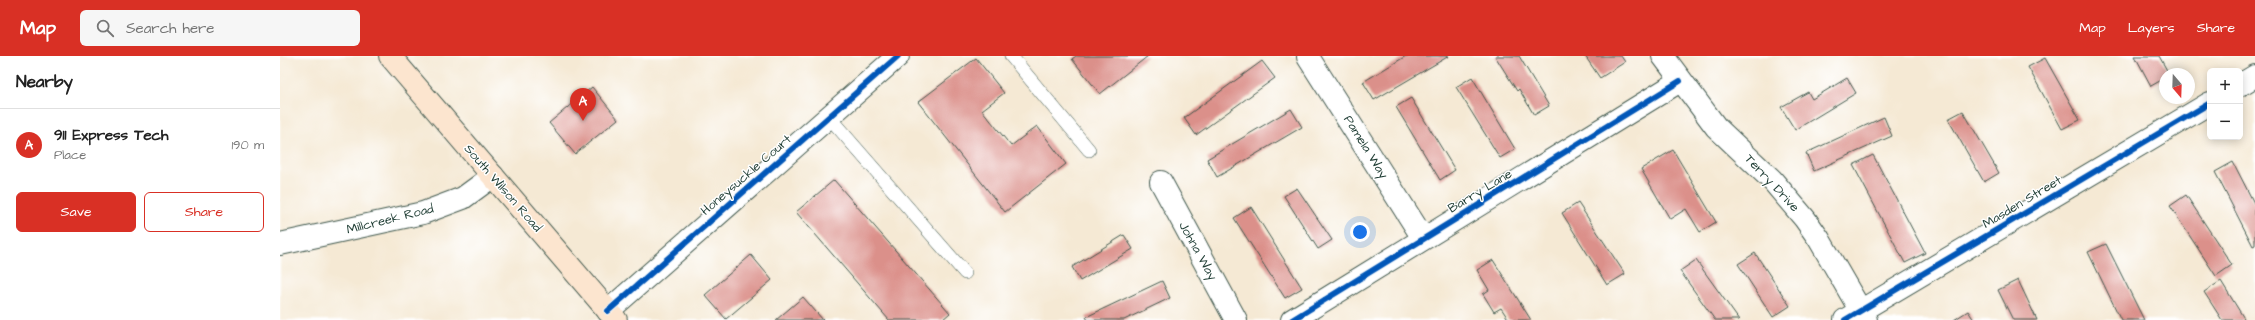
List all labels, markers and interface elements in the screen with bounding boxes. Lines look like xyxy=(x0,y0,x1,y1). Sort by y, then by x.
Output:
search box xyxy=(80,10,360,46)
text: Map xyxy=(20,15,56,42)
icon: search xyxy=(94,17,116,39)
text: Search here xyxy=(126,18,215,39)
text: Map xyxy=(2079,18,2106,38)
text: Layers xyxy=(2128,18,2175,38)
text: Share xyxy=(2197,18,2235,38)
north arrow xyxy=(2159,68,2195,104)
map controls xyxy=(2207,68,2243,140)
button: + xyxy=(2207,68,2243,104)
text: Nearby xyxy=(16,70,73,94)
pin: A xyxy=(570,88,596,121)
button: − xyxy=(2207,104,2243,140)
street label: Pamela Way xyxy=(1338,112,1393,183)
text: 911 Express Tech xyxy=(54,125,169,146)
street label: Honeysuckle Court xyxy=(697,130,797,220)
text: A xyxy=(25,136,33,154)
text: 190 m xyxy=(231,136,264,154)
street label: South Wilson Road xyxy=(460,140,546,236)
text: Place xyxy=(54,146,86,164)
street label: Terry Drive xyxy=(1740,150,1804,217)
street label: Barry Lane xyxy=(1445,165,1516,218)
street label: Masden Street xyxy=(1979,171,2066,233)
button: Save xyxy=(16,192,136,232)
button: Share xyxy=(144,192,264,232)
street label: Millcreek Road xyxy=(344,199,436,239)
street label: Johna Way xyxy=(1174,218,1222,284)
your location xyxy=(1350,222,1370,242)

